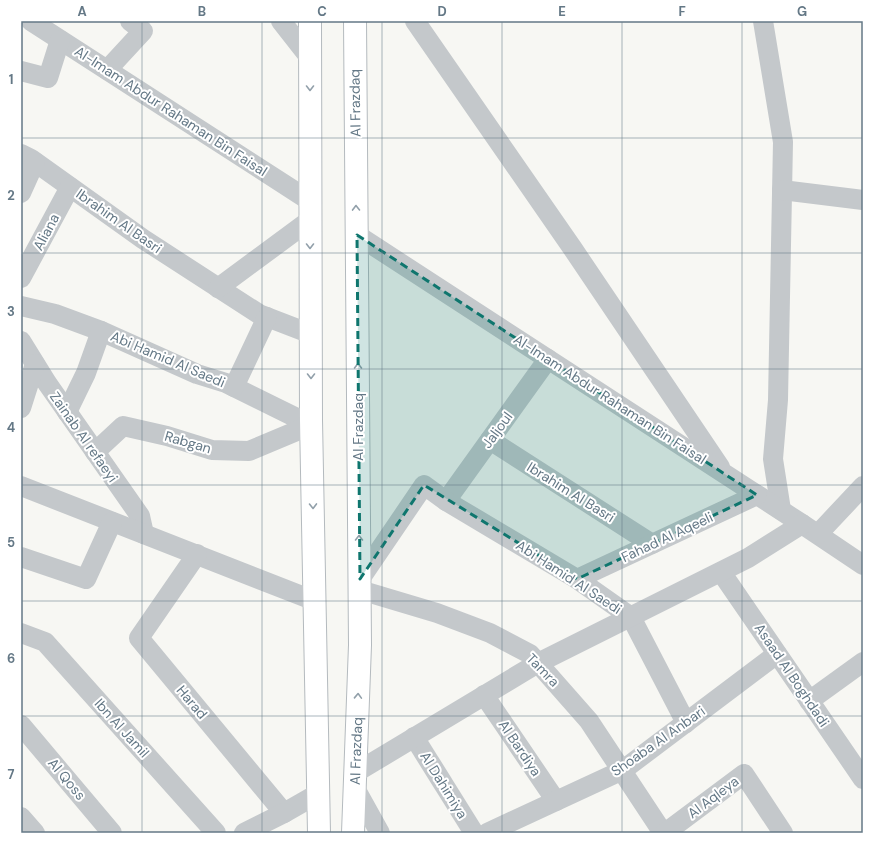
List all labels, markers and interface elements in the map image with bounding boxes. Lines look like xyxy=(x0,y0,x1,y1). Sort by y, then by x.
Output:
text: A xyxy=(77,3,87,20)
text: B xyxy=(198,3,206,20)
text: C xyxy=(317,3,327,20)
text: D xyxy=(437,3,447,20)
text: E xyxy=(558,3,566,20)
text: F xyxy=(678,3,686,20)
text: G xyxy=(797,3,807,20)
street label: Al-Imam Abdur Rahaman Bin Faisal xyxy=(71,42,271,180)
street label: Al Frazdaq xyxy=(345,69,365,137)
text: 1 xyxy=(9,71,13,88)
one-way arrow xyxy=(306,85,314,91)
street label: Ibrahim Al Basri xyxy=(73,185,165,257)
text: 2 xyxy=(7,187,15,204)
one-way arrow xyxy=(352,205,360,211)
street label: Aliana xyxy=(29,211,63,253)
one-way arrow xyxy=(306,243,315,249)
text: 3 xyxy=(7,303,15,320)
street label: Abi Hamid Al Saedi xyxy=(108,327,228,391)
street label: Al-Imam Abdur Rahaman Bin Faisal xyxy=(510,330,710,468)
one-way arrow xyxy=(354,363,362,369)
one-way arrow xyxy=(307,373,315,379)
street label: Zainab Al refaeyi xyxy=(46,388,122,486)
street label: Al Frazdaq xyxy=(349,393,367,461)
street label: Jaljoul xyxy=(478,408,516,452)
text: 4 xyxy=(7,419,15,436)
street label: Rabgan xyxy=(163,427,213,457)
street label: Ibrahim Al Basri xyxy=(524,458,618,526)
one-way arrow xyxy=(309,503,317,509)
street label: Fahad Al Aqeeli xyxy=(618,508,716,566)
text: 5 xyxy=(7,534,15,551)
one-way arrow xyxy=(355,535,363,541)
street label: Abi Hamid Al Saedi xyxy=(513,536,625,618)
street label: Asaad Al Boghdadi xyxy=(751,620,833,730)
street label: Tamra xyxy=(523,649,563,691)
text: 6 xyxy=(7,650,15,667)
street label: Harad xyxy=(173,681,211,723)
one-way arrow xyxy=(354,693,363,699)
street label: Ibn Al Jamil xyxy=(91,695,153,761)
street label: Shoaba Al Anbari xyxy=(608,702,708,780)
street label: Al Bardiya xyxy=(495,716,545,780)
street label: Al Frazdaq xyxy=(346,717,366,785)
street label: Al Dahimiya xyxy=(416,748,472,822)
street label: Al Qoss xyxy=(44,754,90,804)
text: 7 xyxy=(8,766,15,783)
street label: Al Aqleya xyxy=(684,772,742,822)

